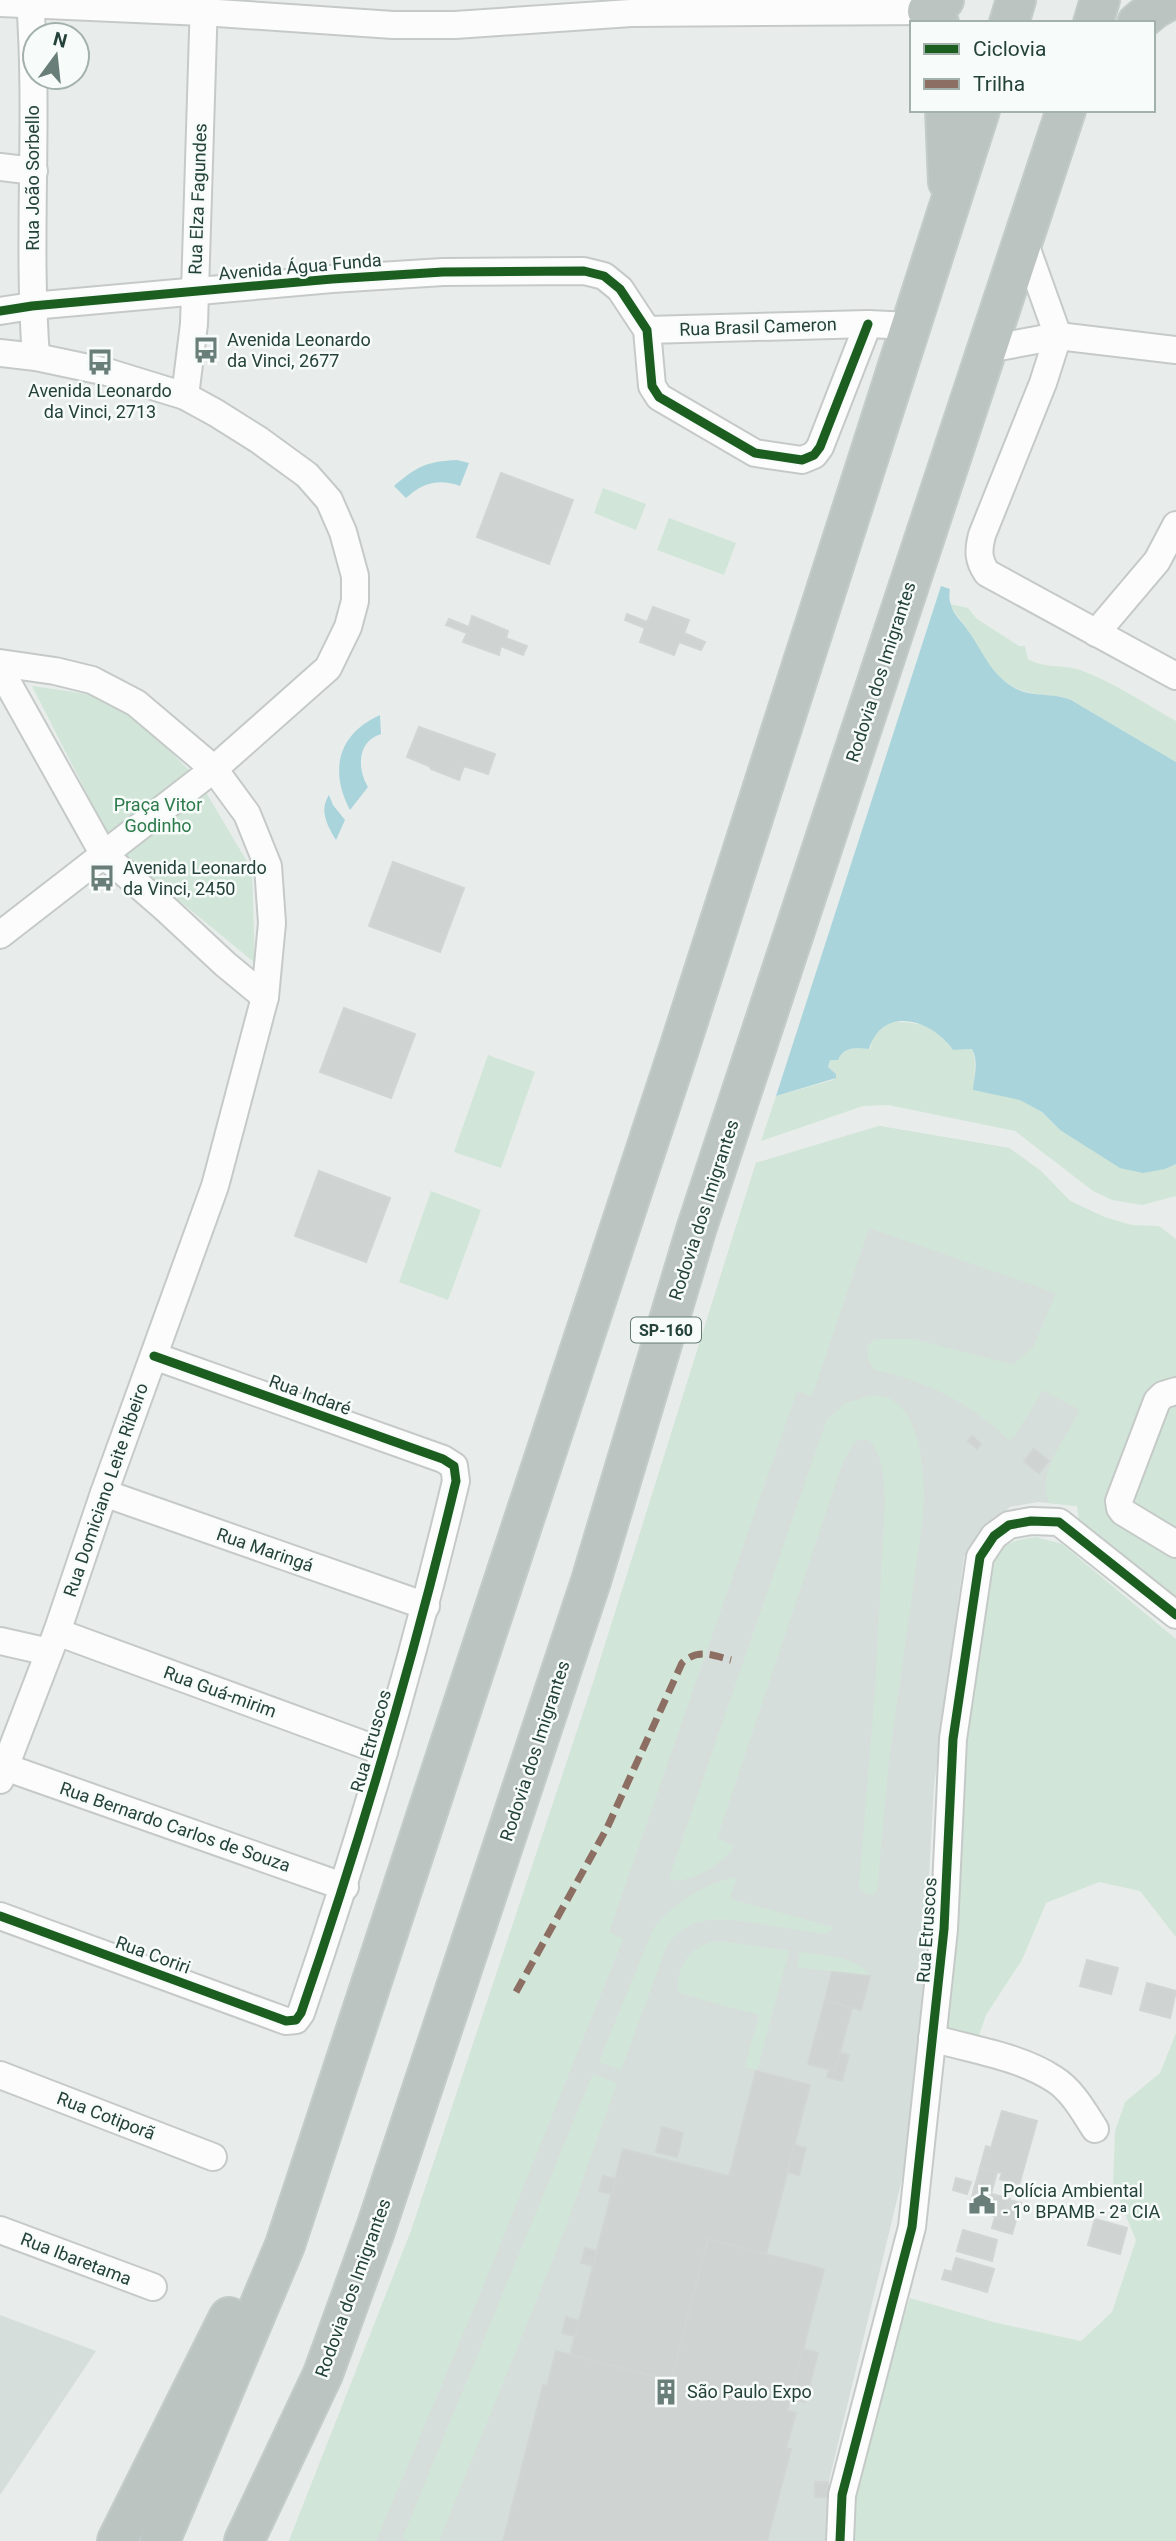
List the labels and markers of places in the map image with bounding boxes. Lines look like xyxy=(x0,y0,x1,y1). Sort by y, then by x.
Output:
place label: Avenida Leonardo da Vinci, 2677 xyxy=(227,329,371,371)
bus stop icon: Avenida Leonardo da Vinci, 2677 xyxy=(191,335,221,365)
bus stop icon: Avenida Leonardo da Vinci, 2713 xyxy=(85,347,115,377)
place label: Avenida Leonardo da Vinci, 2713 xyxy=(28,380,172,422)
place label: Avenida Leonardo da Vinci, 2450 xyxy=(123,857,267,899)
bus stop icon: Avenida Leonardo da Vinci, 2450 xyxy=(87,863,117,893)
place label: Polícia Ambiental - 1º BPAMB - 2ª CIA xyxy=(1003,2180,1161,2222)
public building icon: Polícia Ambiental - 1º BPAMB - 2ª CIA xyxy=(967,2186,997,2216)
building icon: São Paulo Expo xyxy=(651,2377,681,2407)
place label: São Paulo Expo xyxy=(687,2381,812,2402)

